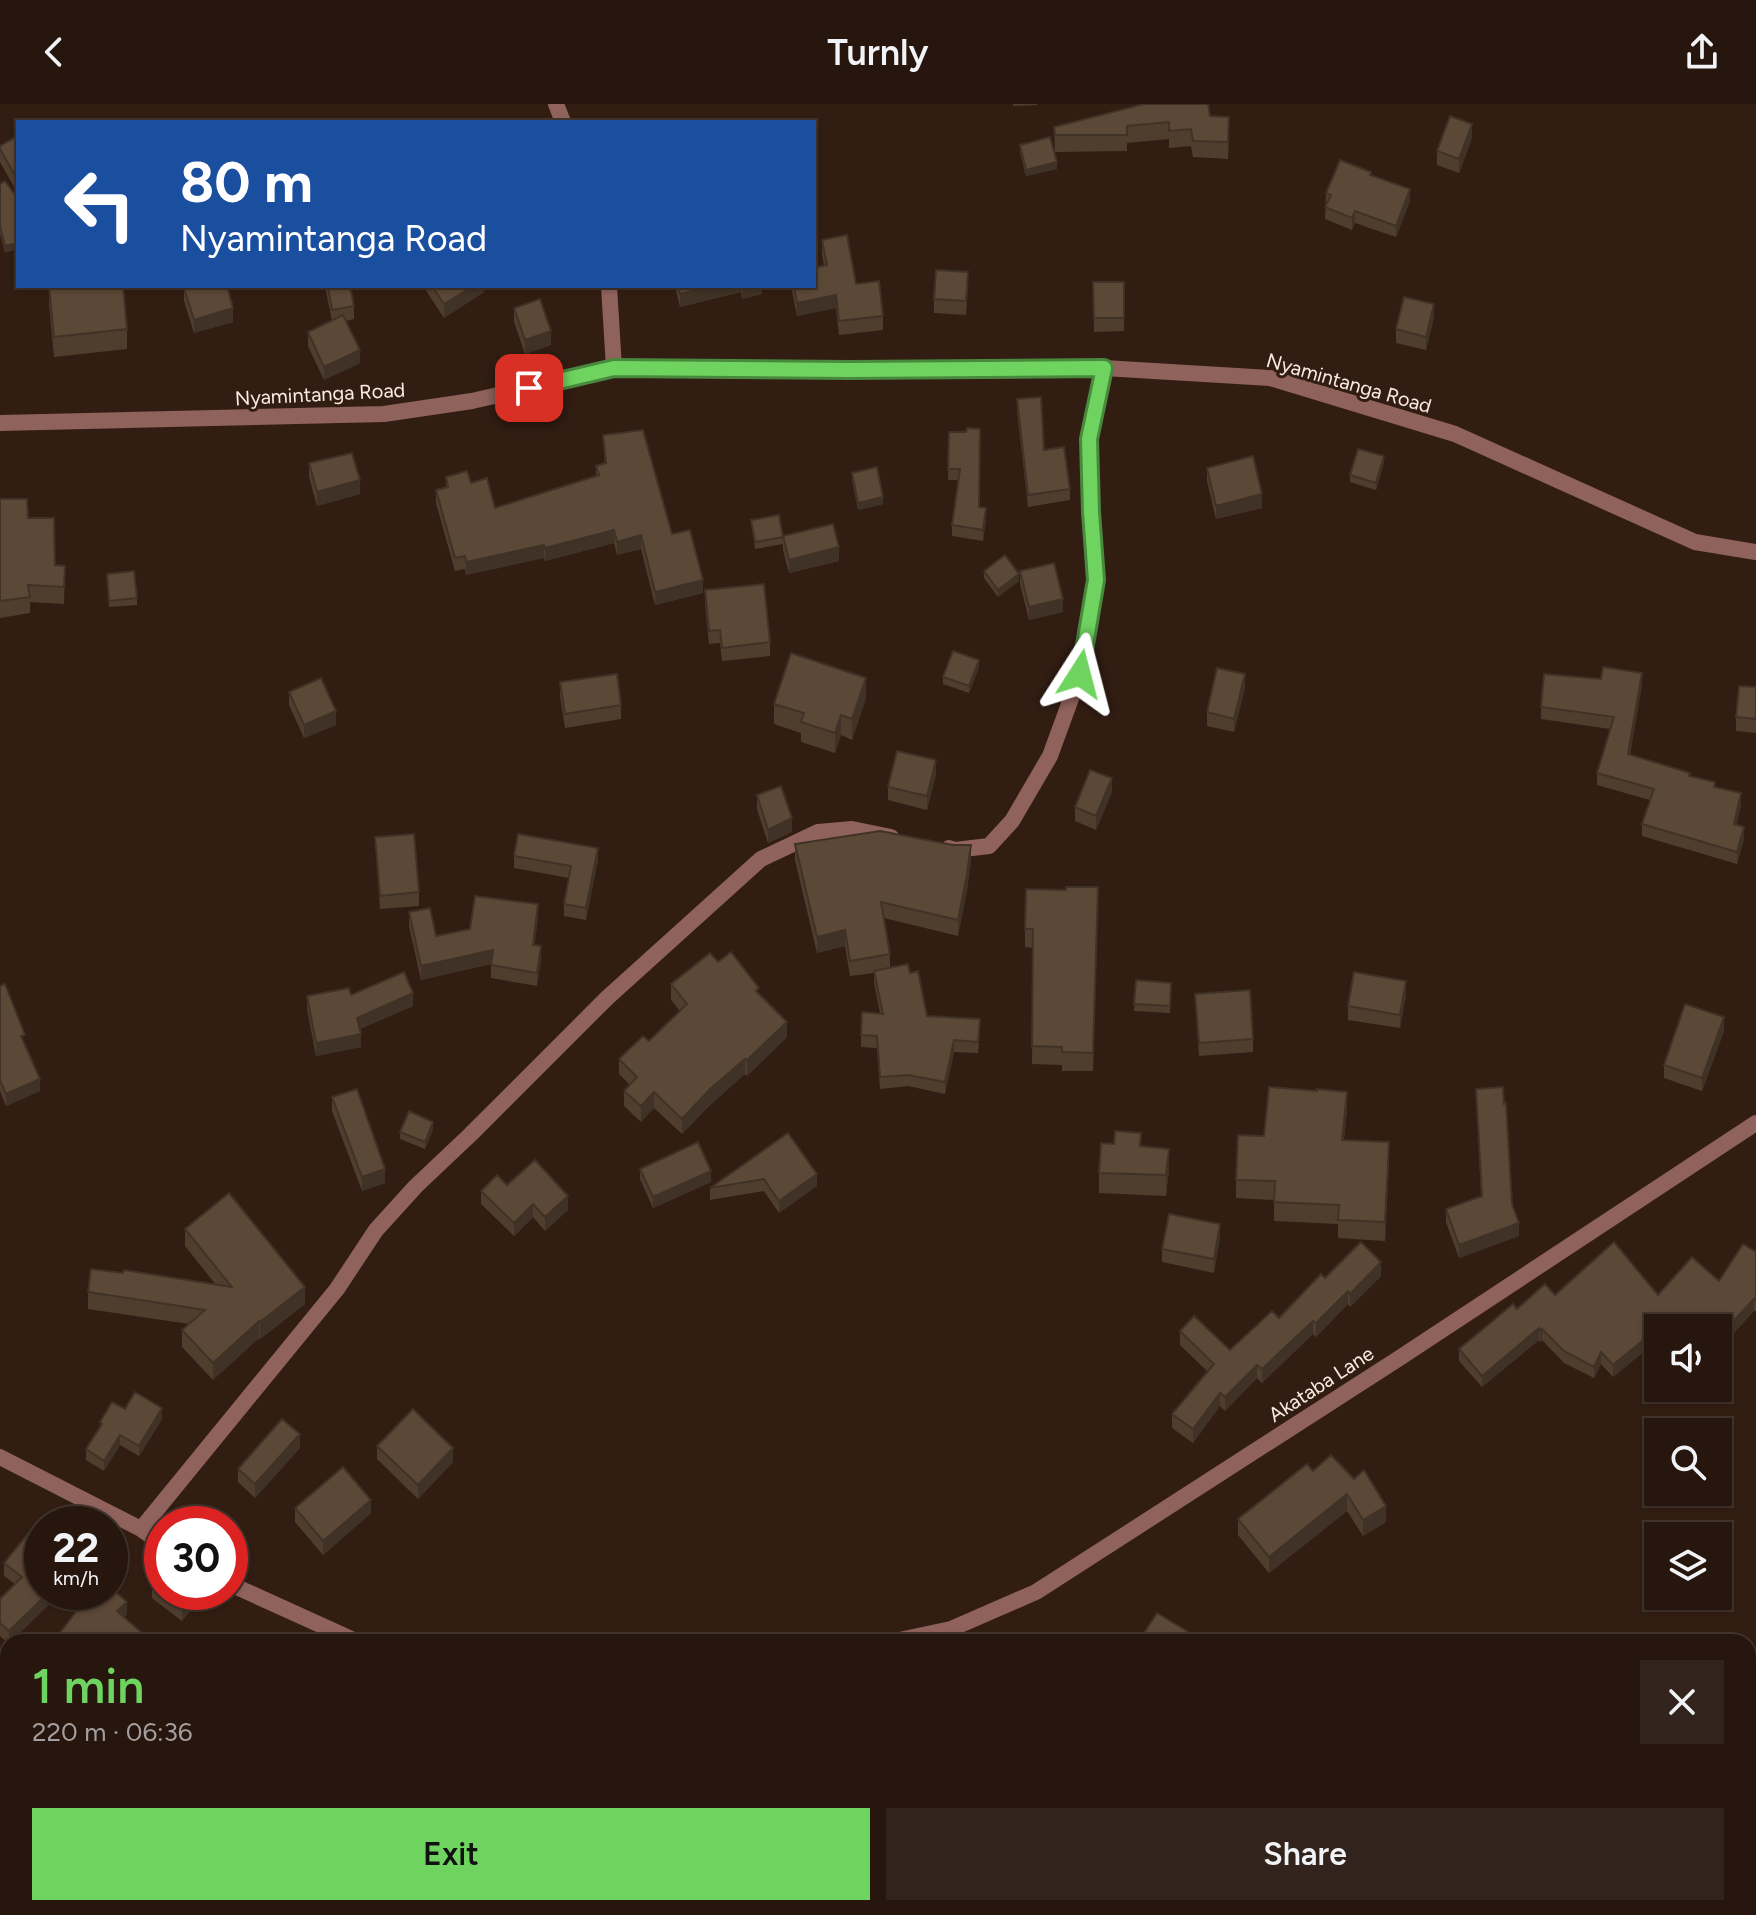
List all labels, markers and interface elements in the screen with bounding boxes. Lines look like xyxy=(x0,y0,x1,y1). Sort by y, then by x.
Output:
icon: back xyxy=(32,30,76,74)
icon: share xyxy=(1680,30,1724,74)
text: Turnly xyxy=(827,31,929,74)
text: 80 m xyxy=(180,149,313,216)
icon: left xyxy=(48,152,152,256)
text: Nyamintanga Road xyxy=(180,217,487,260)
street label: Nyamintanga Road xyxy=(1264,348,1434,418)
pin xyxy=(495,354,563,422)
icon: arrive xyxy=(507,366,551,410)
street label: Nyamintanga Road xyxy=(234,378,406,410)
position arrow xyxy=(1038,632,1122,716)
map controls xyxy=(1644,1314,1732,1610)
button: sound xyxy=(1644,1314,1732,1402)
street label: Akataba Lane xyxy=(1264,1341,1378,1427)
button: search xyxy=(1644,1418,1732,1506)
speed limit sign: 30 xyxy=(144,1506,248,1610)
button: layers xyxy=(1644,1522,1732,1610)
text: 22 xyxy=(53,1524,99,1572)
text: km/h xyxy=(53,1566,99,1590)
text: 1 min xyxy=(32,1657,144,1715)
button: close xyxy=(1640,1660,1724,1744)
text: 220 m · 06:36 xyxy=(32,1716,193,1748)
button: Exit xyxy=(32,1808,870,1900)
button: Share xyxy=(886,1808,1724,1900)

